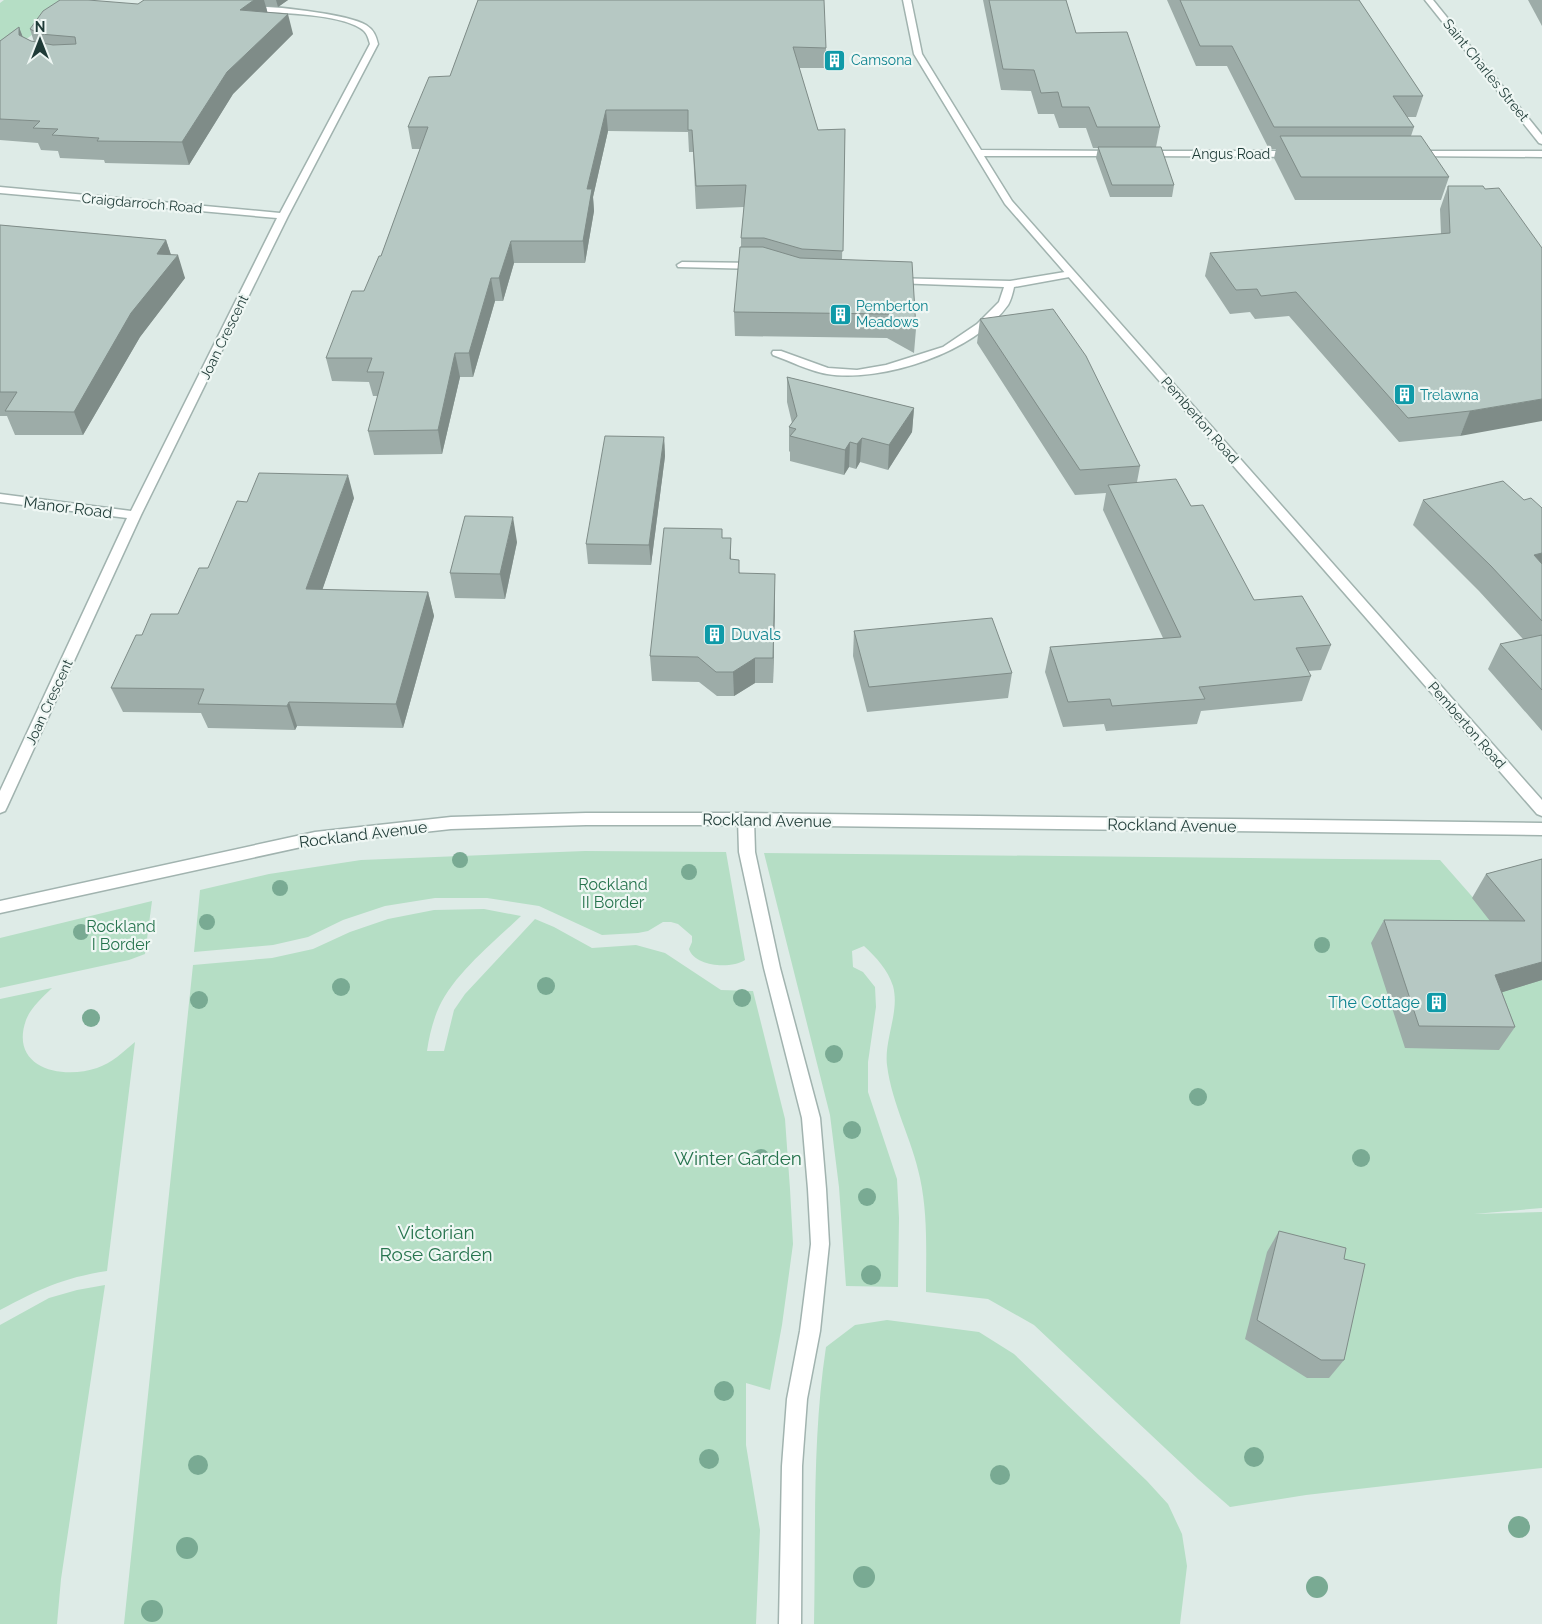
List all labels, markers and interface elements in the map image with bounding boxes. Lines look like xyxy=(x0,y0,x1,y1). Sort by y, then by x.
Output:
north arrow xyxy=(15,15,65,65)
street label: Saint Charles Street xyxy=(1440,16,1532,125)
text: N xyxy=(35,19,45,35)
building icon: Camsona xyxy=(823,48,847,72)
place label: Camsona xyxy=(851,52,912,68)
street label: Angus Road xyxy=(1192,146,1270,162)
street label: Craigdarroch Road xyxy=(81,190,203,216)
street label: Joan Crescent xyxy=(197,292,252,382)
place label: Pemberton Meadows xyxy=(856,298,929,330)
building icon: Pemberton Meadows xyxy=(828,302,852,326)
street label: Pemberton Road xyxy=(1158,373,1242,467)
building icon: Trelawna xyxy=(1392,383,1416,407)
place label: Trelawna xyxy=(1420,387,1479,403)
street label: Manor Road xyxy=(22,493,113,522)
building icon: Duvals xyxy=(703,622,727,646)
place label: Duvals xyxy=(731,625,781,644)
street label: Joan Crescent xyxy=(22,657,76,747)
street label: Pemberton Road xyxy=(1425,678,1509,772)
street label: Rockland Avenue xyxy=(702,810,832,831)
street label: Rockland Avenue xyxy=(1107,815,1237,836)
street label: Rockland Avenue xyxy=(298,817,428,852)
park label: Rockland II Border xyxy=(578,875,648,912)
park label: Rockland I Border xyxy=(86,917,156,954)
building icon: The Cottage xyxy=(1424,990,1448,1014)
place label: The Cottage xyxy=(1328,993,1420,1012)
park label: Winter Garden xyxy=(674,1147,802,1169)
park label: Victorian Rose Garden xyxy=(380,1221,493,1265)

